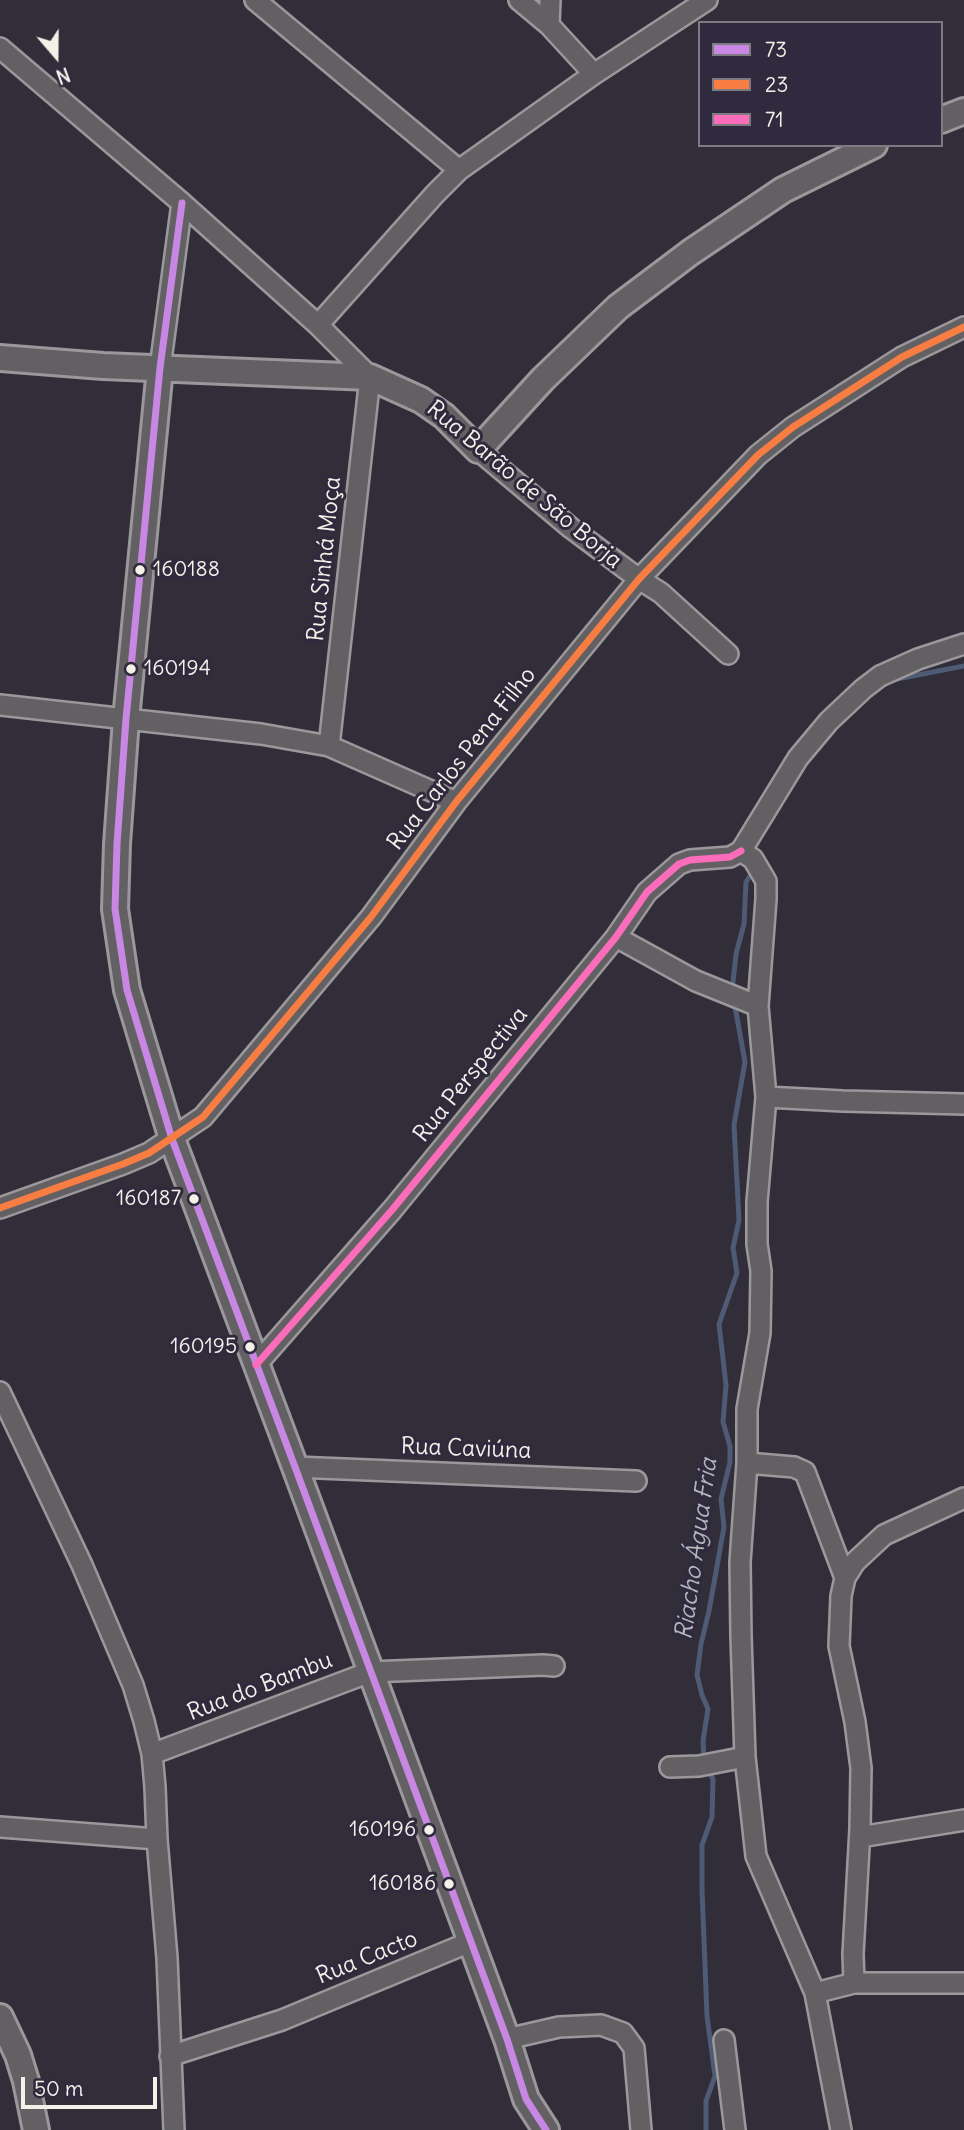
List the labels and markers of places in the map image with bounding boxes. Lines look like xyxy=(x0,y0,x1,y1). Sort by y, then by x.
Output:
place label: 160188 xyxy=(153,557,220,583)
marker: 160188 xyxy=(133,563,147,577)
place label: 160194 xyxy=(144,656,211,682)
marker: 160194 xyxy=(124,662,138,676)
place label: 160187 xyxy=(116,1186,181,1212)
marker: 160187 xyxy=(187,1192,201,1206)
place label: 160195 xyxy=(170,1334,237,1360)
marker: 160195 xyxy=(243,1340,257,1354)
place label: 160196 xyxy=(349,1817,416,1843)
marker: 160196 xyxy=(422,1823,436,1837)
place label: 160186 xyxy=(369,1871,436,1897)
marker: 160186 xyxy=(442,1877,456,1891)

